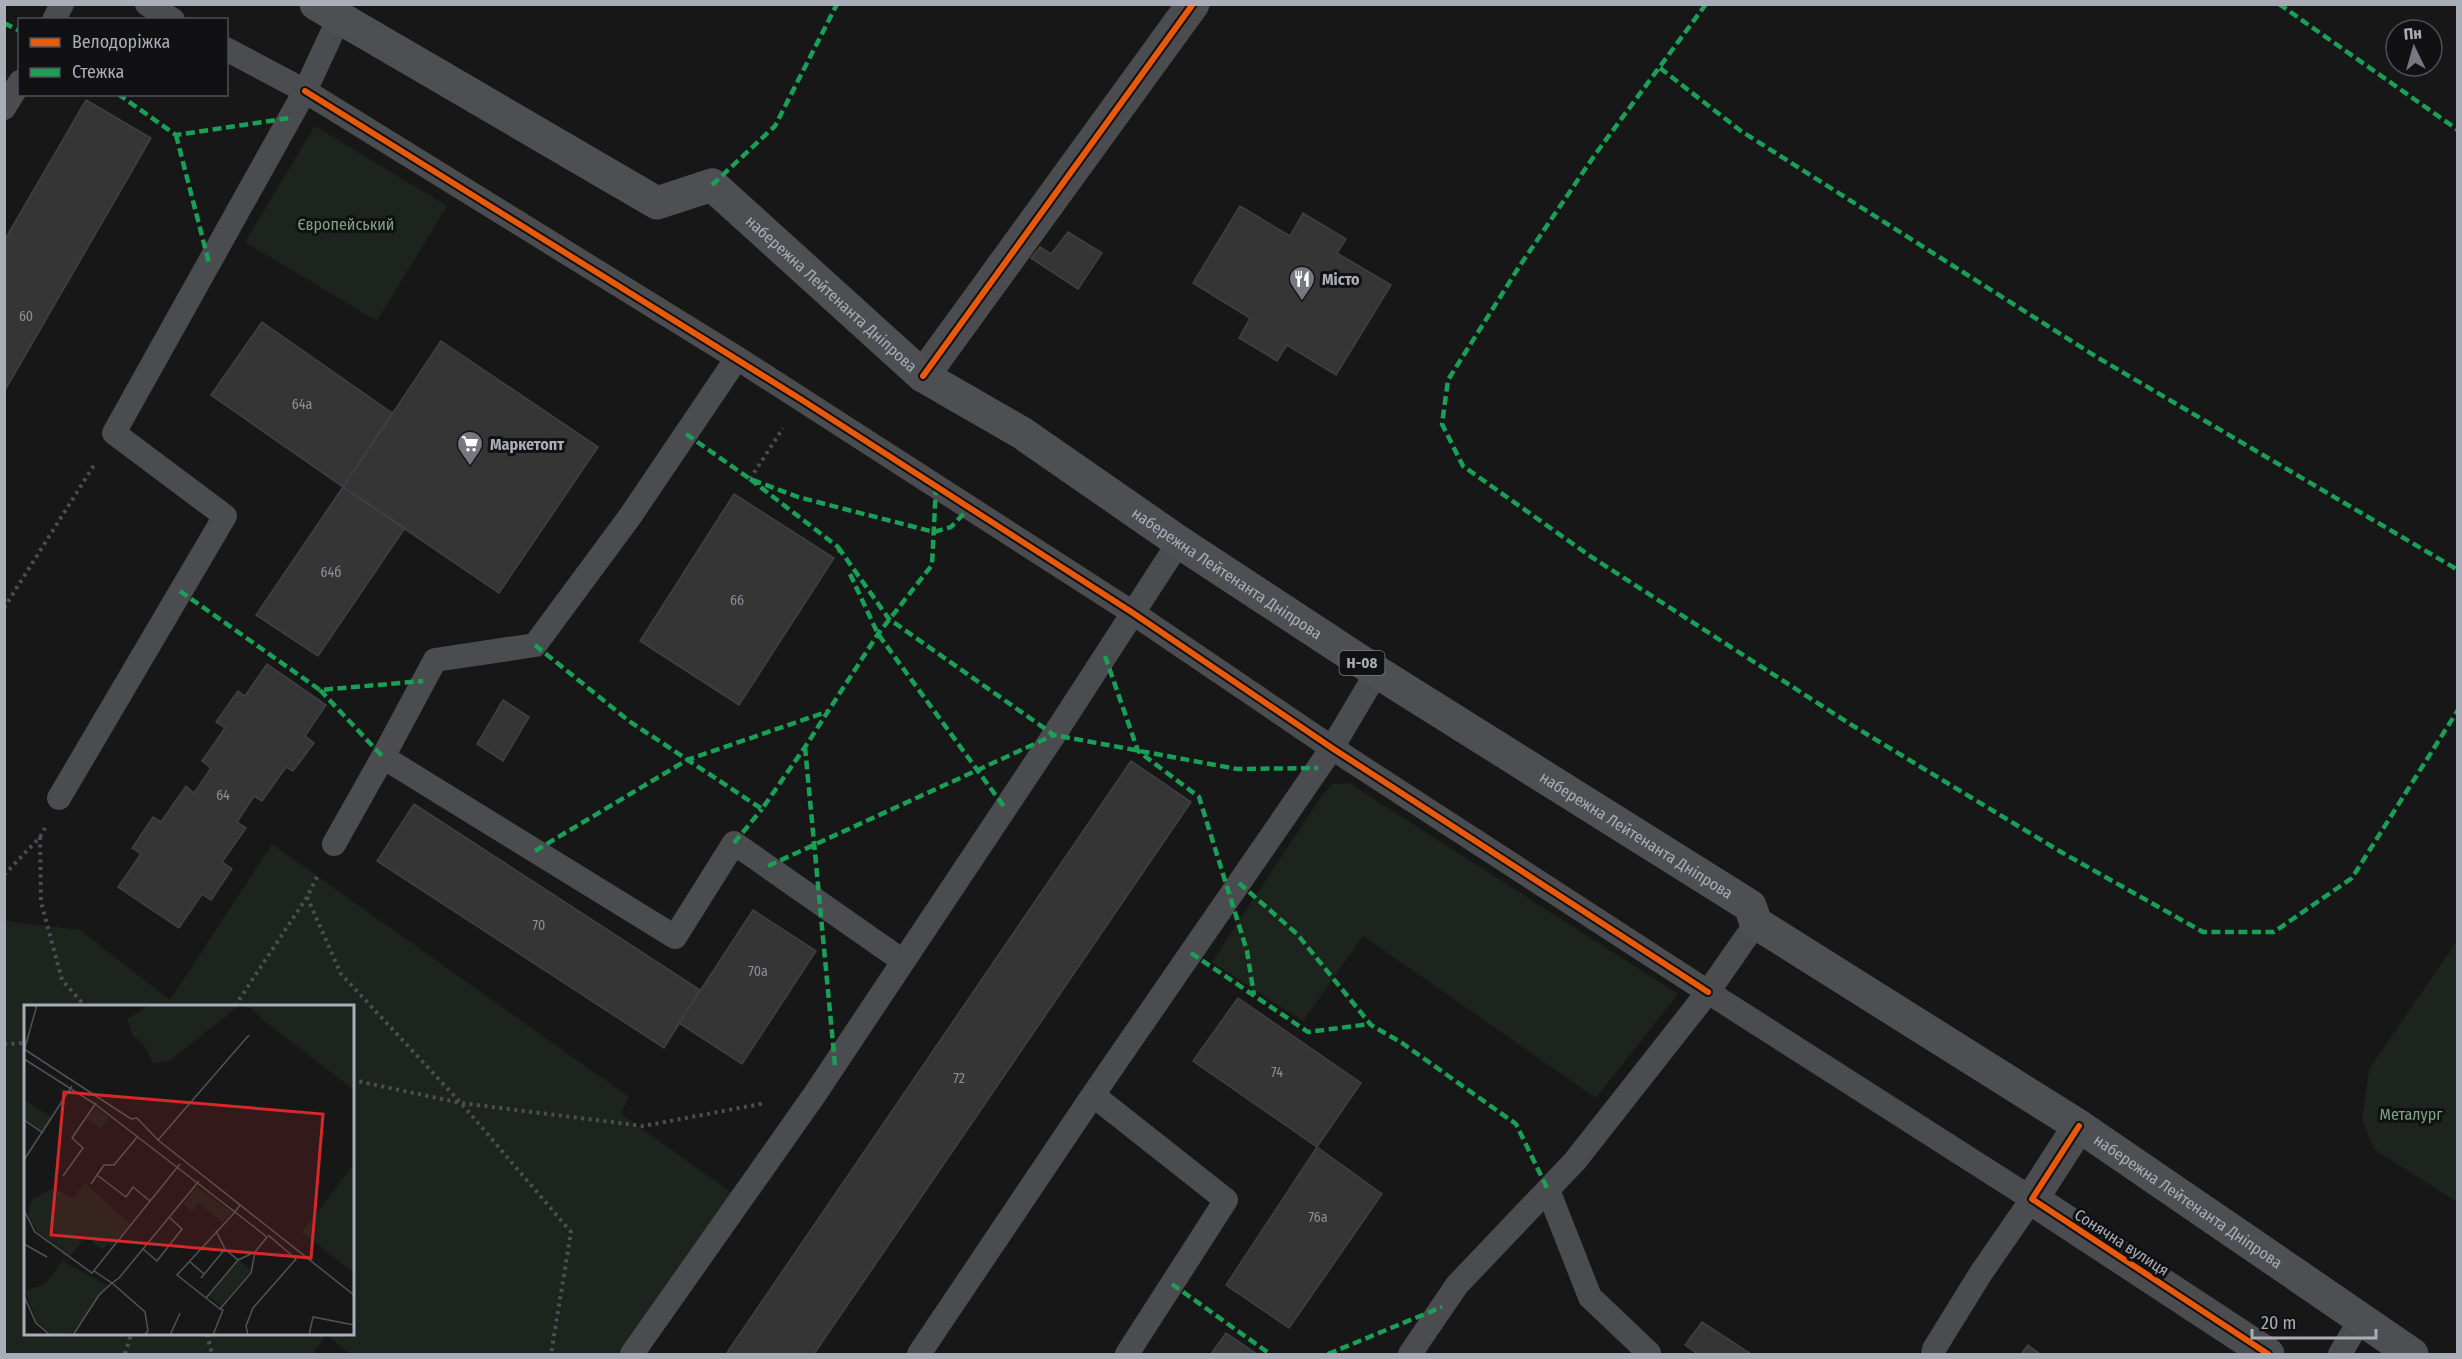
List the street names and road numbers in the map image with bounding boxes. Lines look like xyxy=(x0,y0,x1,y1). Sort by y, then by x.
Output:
street label: набережна Лейтенанта Дніпрова xyxy=(742,211,921,376)
street label: набережна Лейтенанта Дніпрова xyxy=(1128,503,1326,643)
road number: Н-08 xyxy=(1340,651,1384,675)
street label: набережна Лейтенанта Дніпрова xyxy=(1536,768,1737,903)
street label: набережна Лейтенанта Дніпрова xyxy=(2090,1130,2286,1273)
street label: Сонячна вулиця xyxy=(2071,1205,2172,1280)

